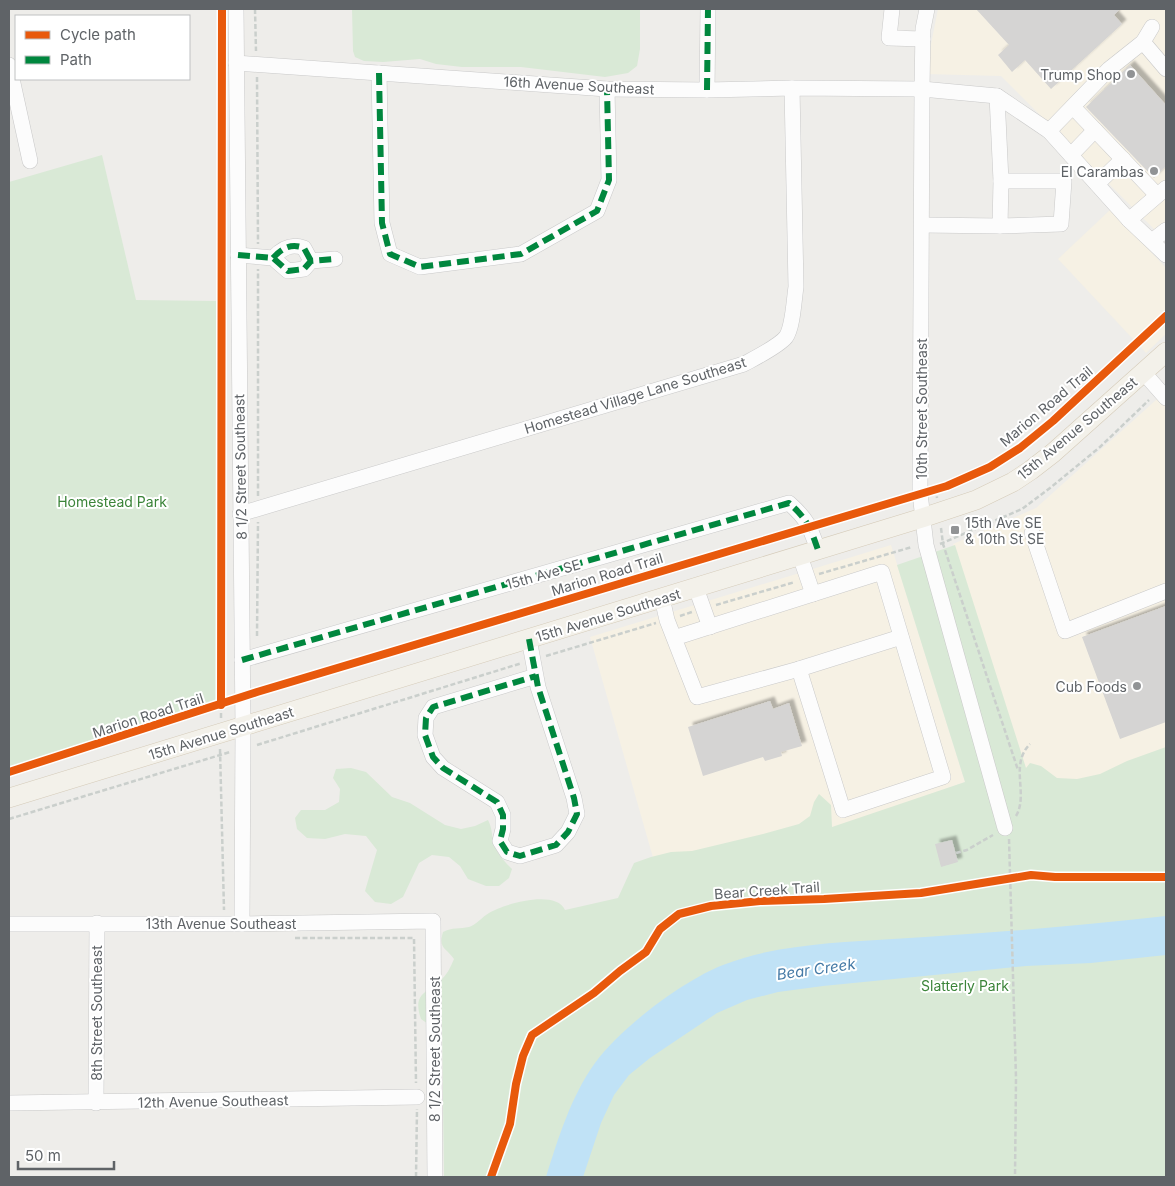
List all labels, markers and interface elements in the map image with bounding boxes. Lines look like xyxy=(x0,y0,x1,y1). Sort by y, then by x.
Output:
legend xyxy=(15,15,190,80)
text: Cycle path xyxy=(60,25,136,44)
text: Path xyxy=(60,50,92,69)
place label: Trump Shop xyxy=(1040,66,1121,83)
marker: Trump Shop xyxy=(1125,68,1137,80)
street label: 16th Avenue Southeast xyxy=(503,73,655,97)
place label: El Carambas xyxy=(1061,163,1144,180)
marker: El Carambas xyxy=(1148,165,1160,177)
street label: 10th Street Southeast xyxy=(913,338,930,480)
street label: Homestead Village Lane Southeast xyxy=(522,353,748,437)
street label: Marion Road Trail xyxy=(996,362,1096,450)
street label: 15th Avenue Southeast xyxy=(1014,373,1141,483)
street label: 8 1/2 Street Southeast xyxy=(230,393,250,540)
park label: Homestead Park xyxy=(57,493,167,510)
place label: 15th Ave SE & 10th St SE xyxy=(965,514,1044,547)
marker: 15th Ave SE & 10th St SE xyxy=(949,524,961,536)
street label: Marion Road Trail xyxy=(549,549,665,599)
street label: 15th Ave SE xyxy=(504,555,582,593)
street label: 15th Avenue Southeast xyxy=(533,585,683,645)
place label: Cub Foods xyxy=(1056,678,1127,695)
marker: Cub Foods xyxy=(1131,680,1143,692)
street label: Marion Road Trail xyxy=(90,689,206,741)
street label: 15th Avenue Southeast xyxy=(146,703,296,763)
street label: Bear Creek Trail xyxy=(714,878,820,902)
street label: 13th Avenue Southeast xyxy=(146,915,297,932)
street label: 8th Street Southeast xyxy=(88,945,105,1081)
water label: Bear Creek xyxy=(775,954,857,984)
street label: 8 1/2 Street Southeast xyxy=(426,976,443,1122)
park label: Slatterly Park xyxy=(921,977,1009,994)
street label: 12th Avenue Southeast xyxy=(137,1091,289,1111)
scale bar xyxy=(18,1138,114,1170)
text: 50 m xyxy=(25,1146,61,1165)

